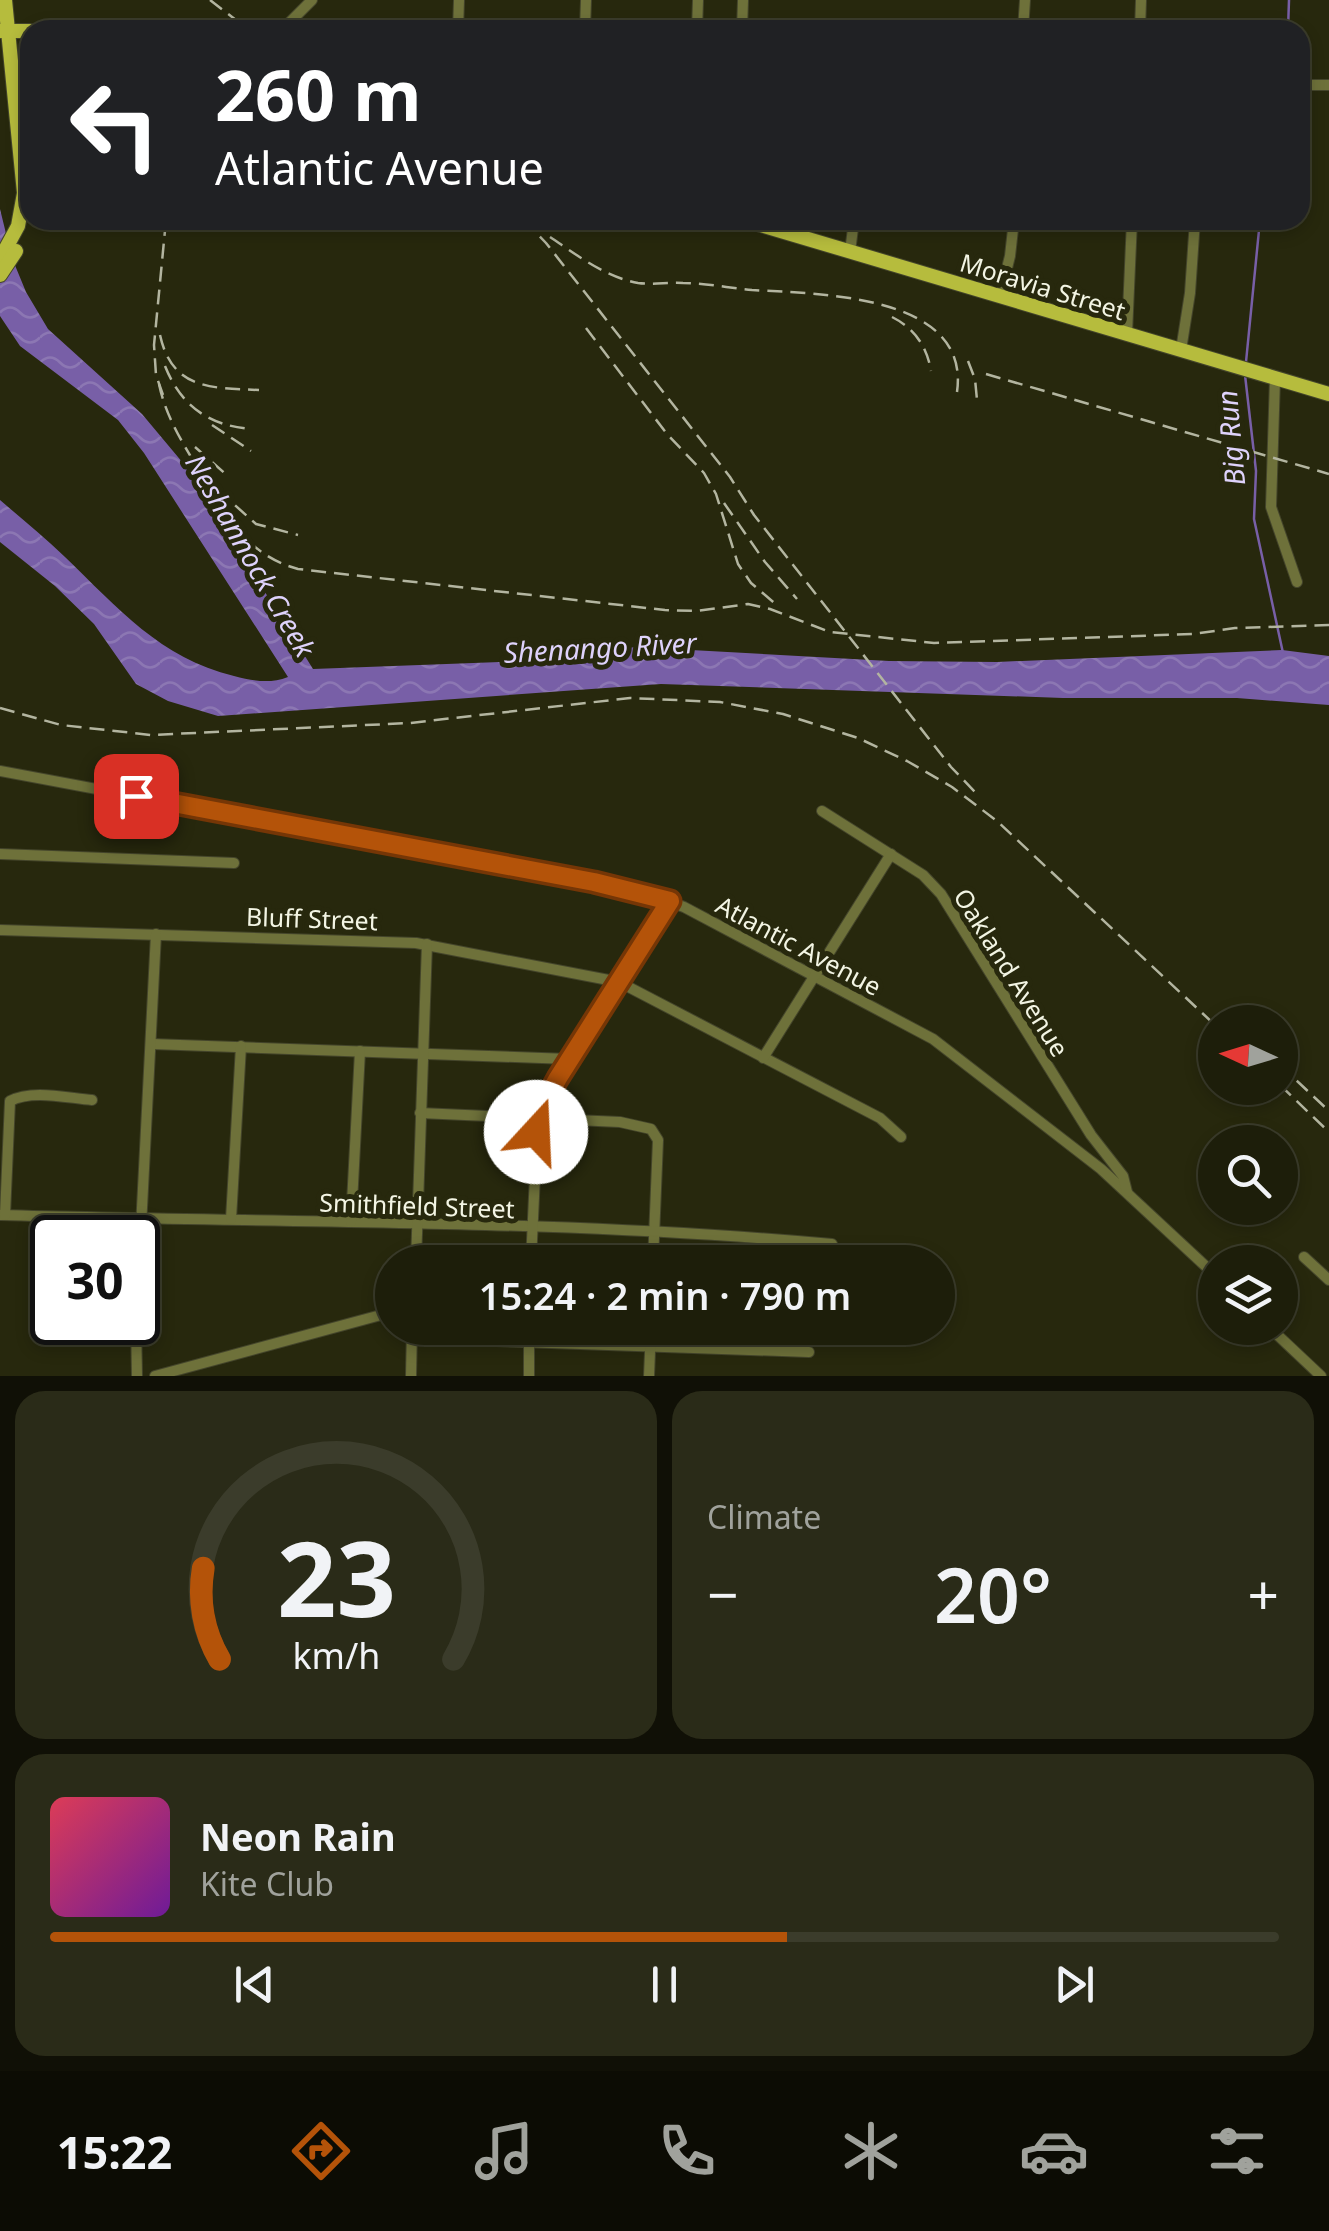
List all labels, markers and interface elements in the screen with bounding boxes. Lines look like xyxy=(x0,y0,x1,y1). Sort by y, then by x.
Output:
text: 260 m xyxy=(215,46,422,142)
icon: left xyxy=(50,60,180,190)
text: Atlantic Avenue xyxy=(215,137,544,198)
street label: Moravia Street xyxy=(956,245,1130,327)
water label: Big Run xyxy=(1207,389,1253,487)
water label: Neshannock Creek xyxy=(177,446,325,665)
water label: Shenango River xyxy=(502,623,699,671)
pin xyxy=(94,754,179,839)
icon: arrive xyxy=(109,769,164,824)
street label: Oakland Avenue xyxy=(947,881,1077,1063)
street label: Atlantic Avenue xyxy=(710,887,888,1003)
street label: Bluff Street xyxy=(246,899,378,937)
north arrow xyxy=(1198,1005,1298,1105)
map controls xyxy=(1198,1005,1298,1345)
position arrow xyxy=(484,1080,588,1184)
button: search xyxy=(1198,1125,1298,1225)
street label: Smithfield Street xyxy=(319,1185,515,1225)
speed limit sign: 30 xyxy=(30,1215,160,1345)
button: layers xyxy=(1198,1245,1298,1345)
text: 15:24 · 2 min · 790 m xyxy=(479,1269,851,1321)
text: Climate xyxy=(707,1495,821,1538)
text: 23 xyxy=(277,1506,395,1647)
text: 20° xyxy=(934,1543,1052,1645)
text: − xyxy=(707,1556,738,1631)
text: + xyxy=(1248,1556,1279,1631)
text: km/h xyxy=(292,1631,380,1679)
text: Neon Rain xyxy=(200,1810,396,1862)
text: Kite Club xyxy=(200,1862,334,1905)
icon: previous xyxy=(227,1957,282,2012)
icon: pause xyxy=(637,1957,692,2012)
icon: next xyxy=(1047,1957,1102,2012)
icon: directions xyxy=(286,2116,356,2186)
icon: music xyxy=(469,2116,539,2186)
icon: phone xyxy=(652,2116,722,2186)
icon: climate xyxy=(836,2116,906,2186)
icon: car xyxy=(1019,2116,1089,2186)
icon: filters xyxy=(1202,2116,1272,2186)
text: 15:22 xyxy=(57,2121,172,2182)

